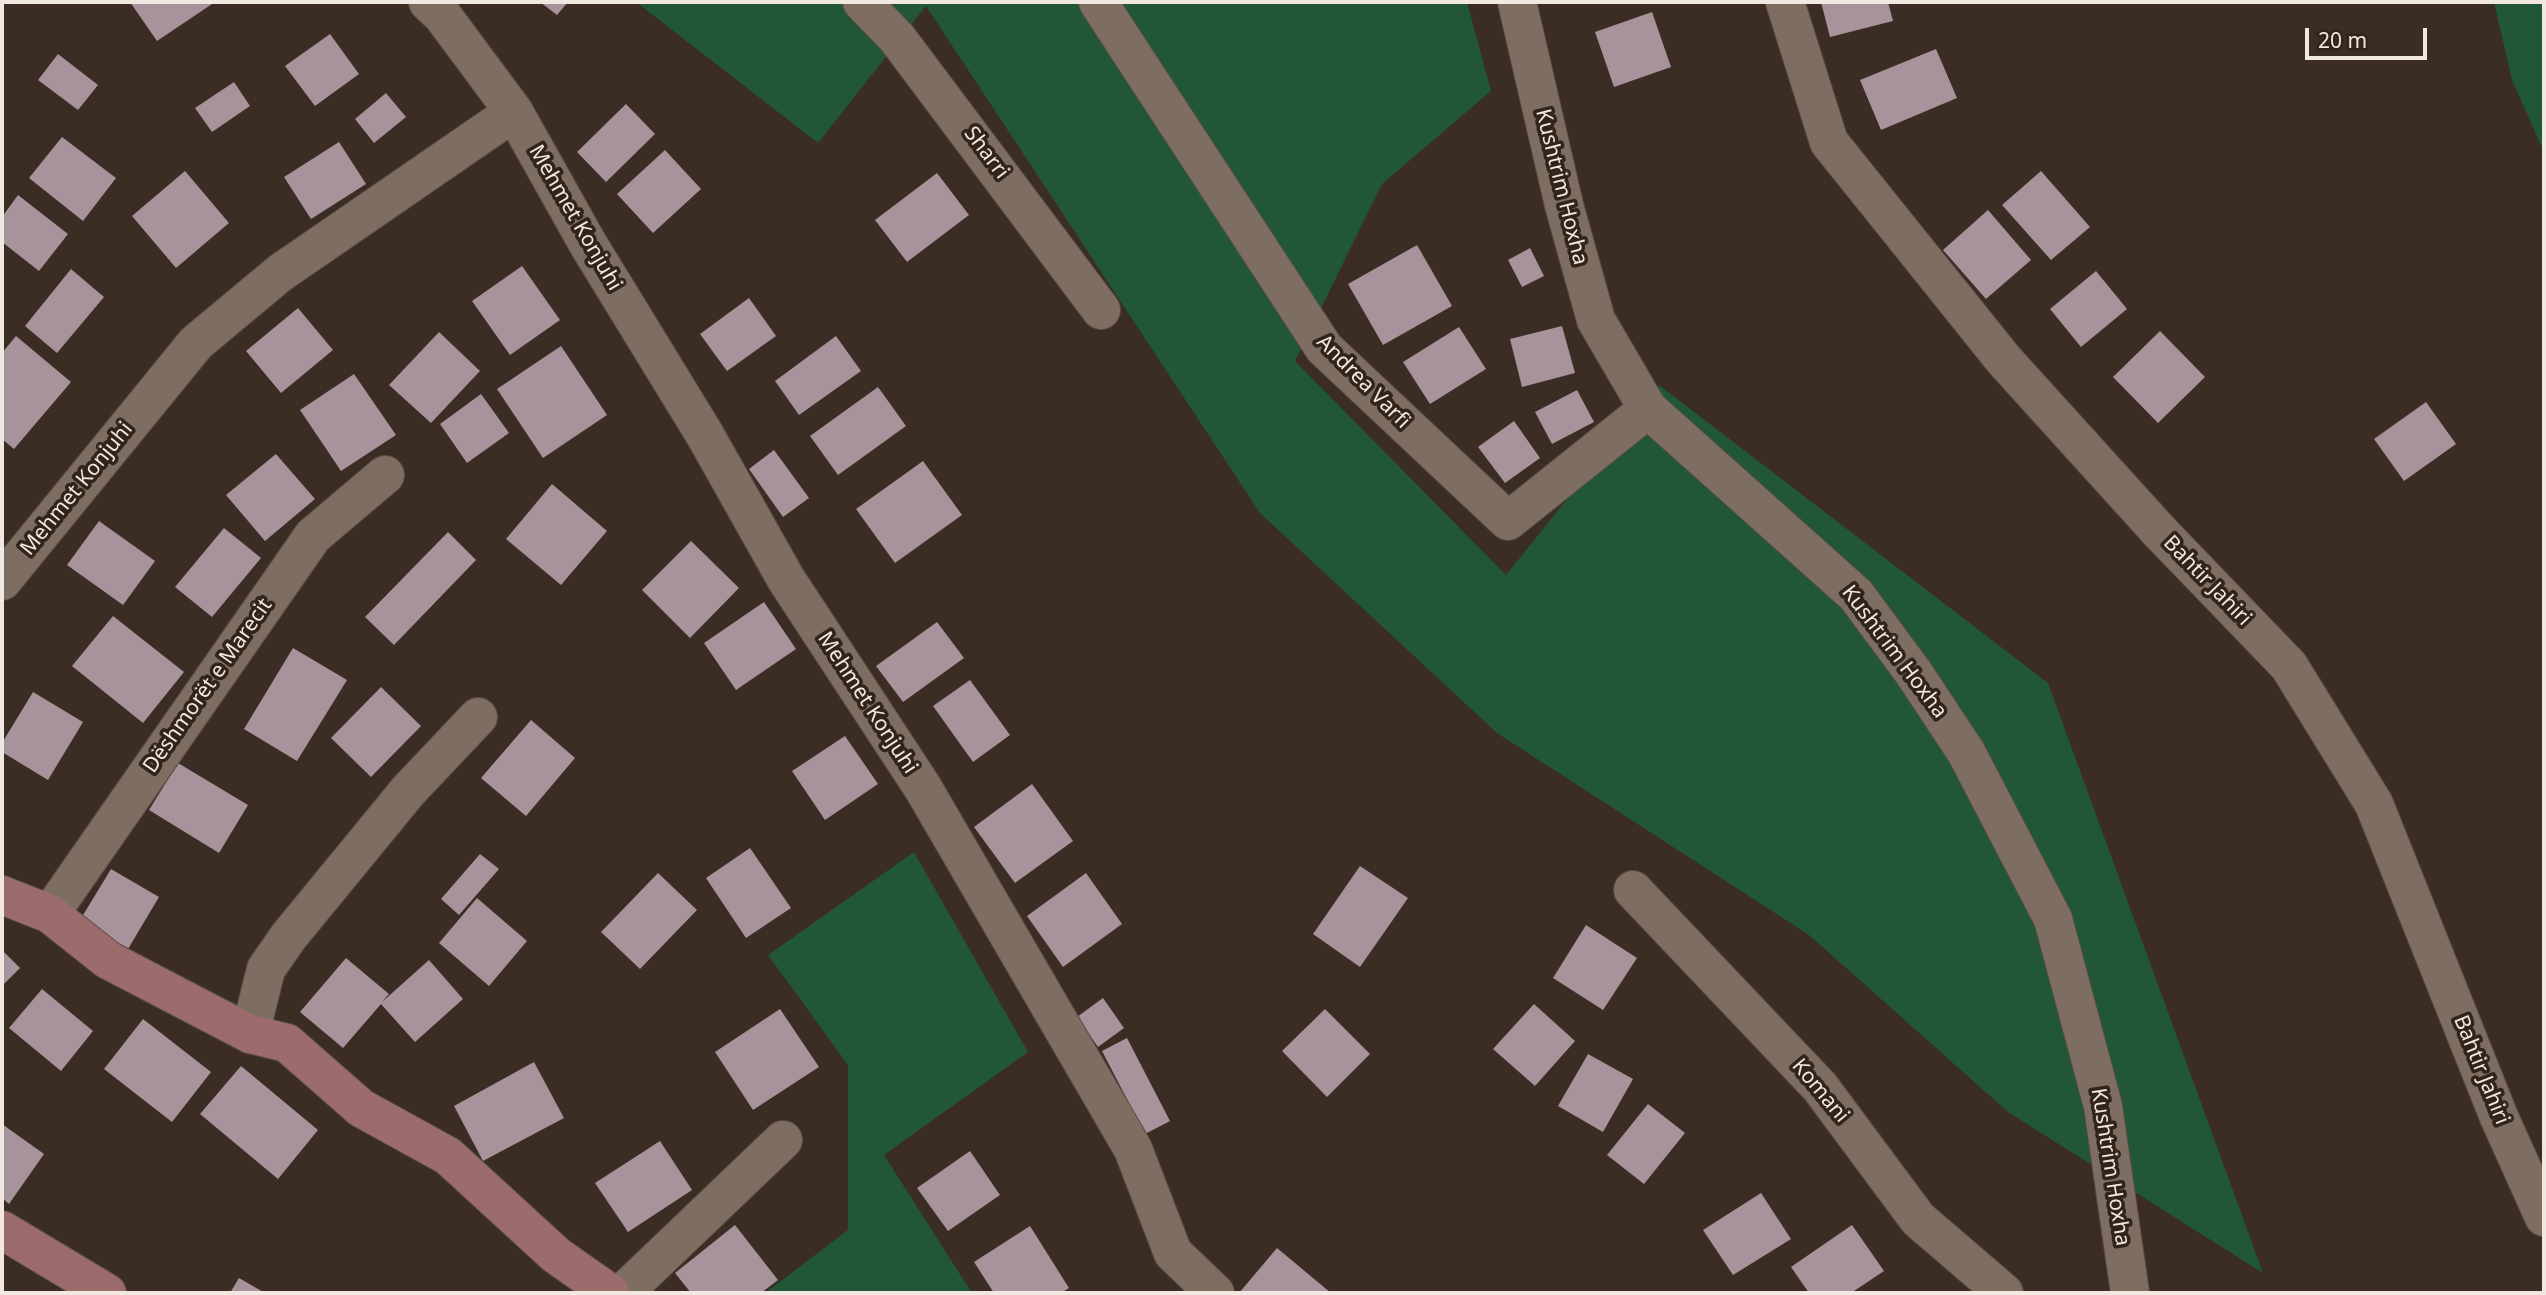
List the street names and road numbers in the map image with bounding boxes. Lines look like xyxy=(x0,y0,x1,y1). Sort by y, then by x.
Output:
street label: Kushtrim Hoxha xyxy=(1529,107,1593,267)
street label: Sharri xyxy=(958,122,1014,184)
street label: Mehmet Konjuhi xyxy=(523,141,627,295)
street label: Andrea Varfi xyxy=(1311,330,1415,434)
street label: Mehmet Konjuhi xyxy=(16,417,138,561)
street label: Bahtir Jahiri xyxy=(2158,531,2256,631)
street label: Kushtrim Hoxha xyxy=(1836,581,1952,723)
street label: Dëshmorët e Marecit xyxy=(138,594,278,778)
street label: Mehmet Konjuhi xyxy=(812,627,922,779)
street label: Bahtir Jahiri xyxy=(2448,1012,2514,1128)
street label: Komani xyxy=(1786,1054,1854,1128)
street label: Kushtrim Hoxha xyxy=(2085,1086,2135,1248)

